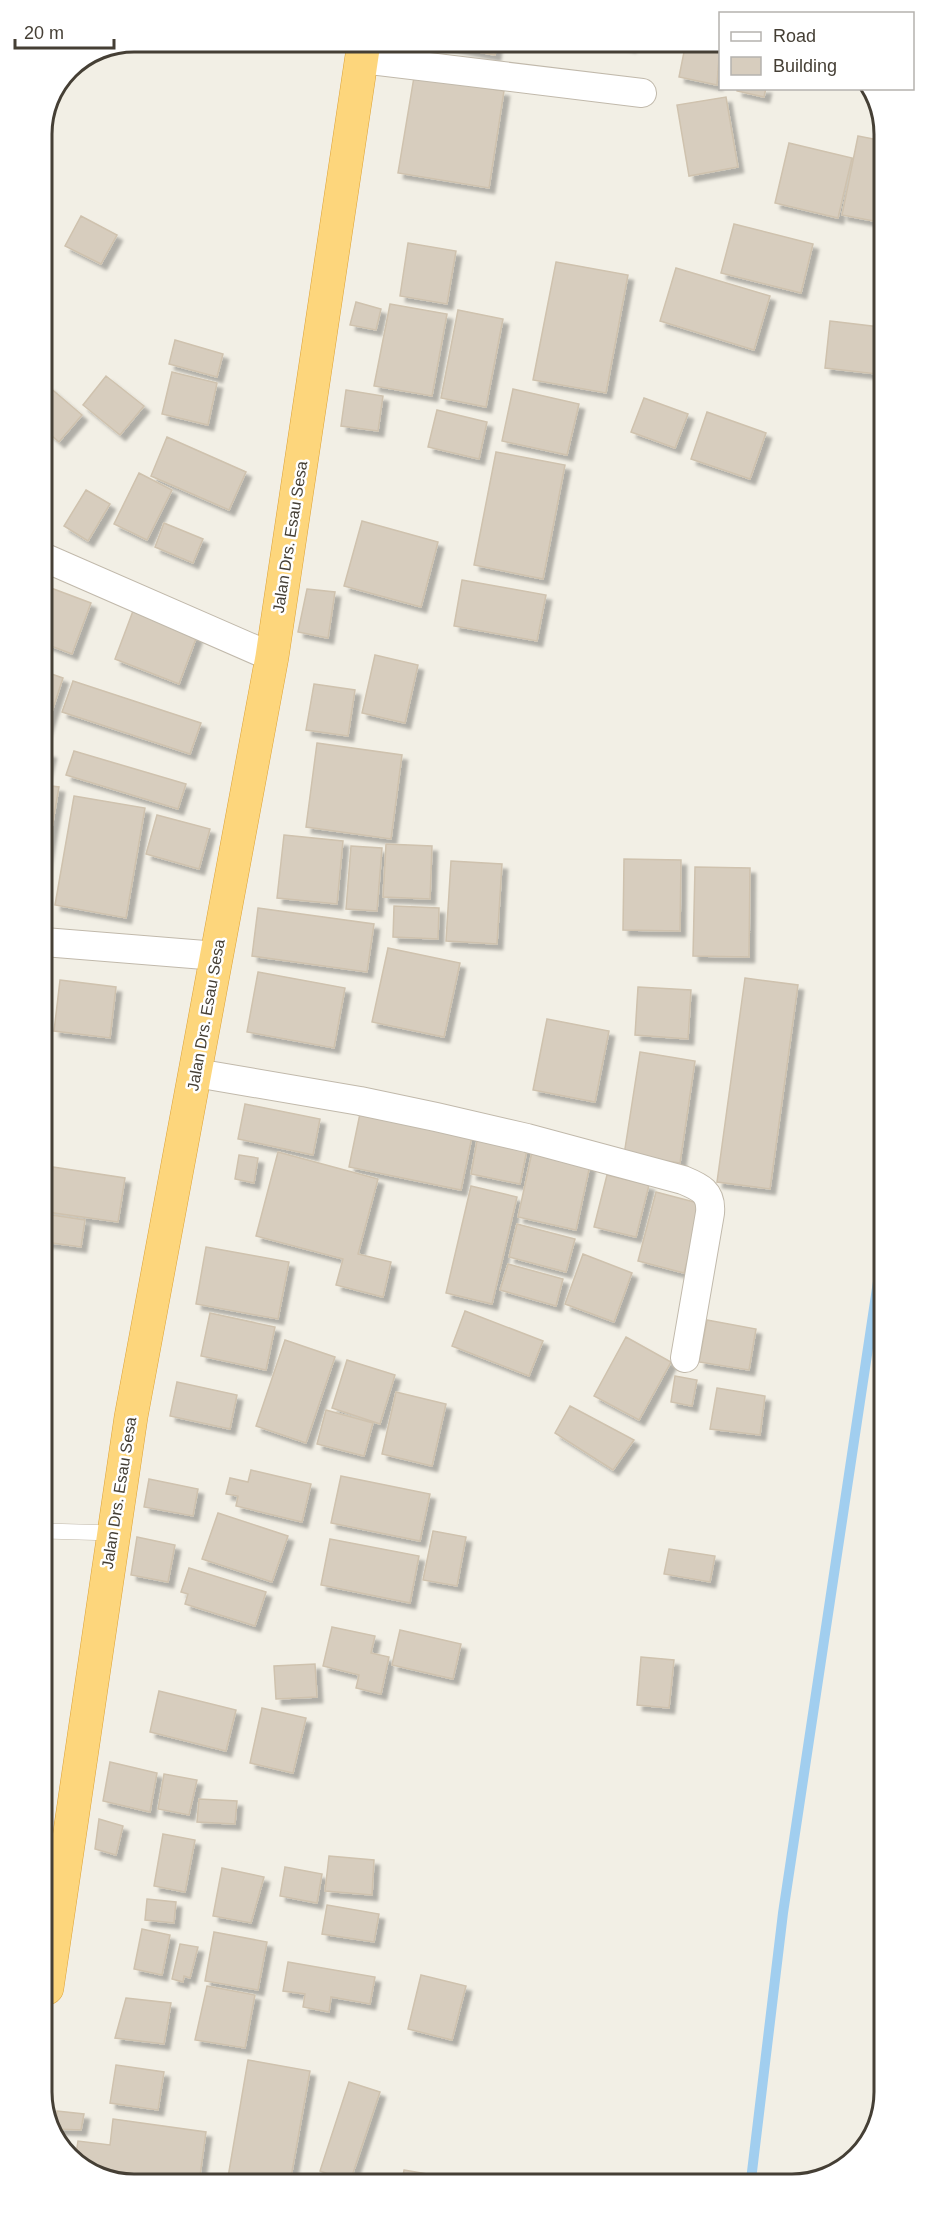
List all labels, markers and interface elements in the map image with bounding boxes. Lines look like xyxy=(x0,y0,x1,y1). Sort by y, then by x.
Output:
scale bar xyxy=(15,12,114,50)
legend xyxy=(719,12,914,90)
text: 20 m xyxy=(24,23,64,43)
text: Road xyxy=(773,26,816,46)
text: Building xyxy=(773,56,837,76)
street label: Jalan Drs. Esau Sesa xyxy=(270,460,310,614)
street label: Jalan Drs. Esau Sesa xyxy=(184,938,228,1092)
street label: Jalan Drs. Esau Sesa xyxy=(99,1416,139,1570)

